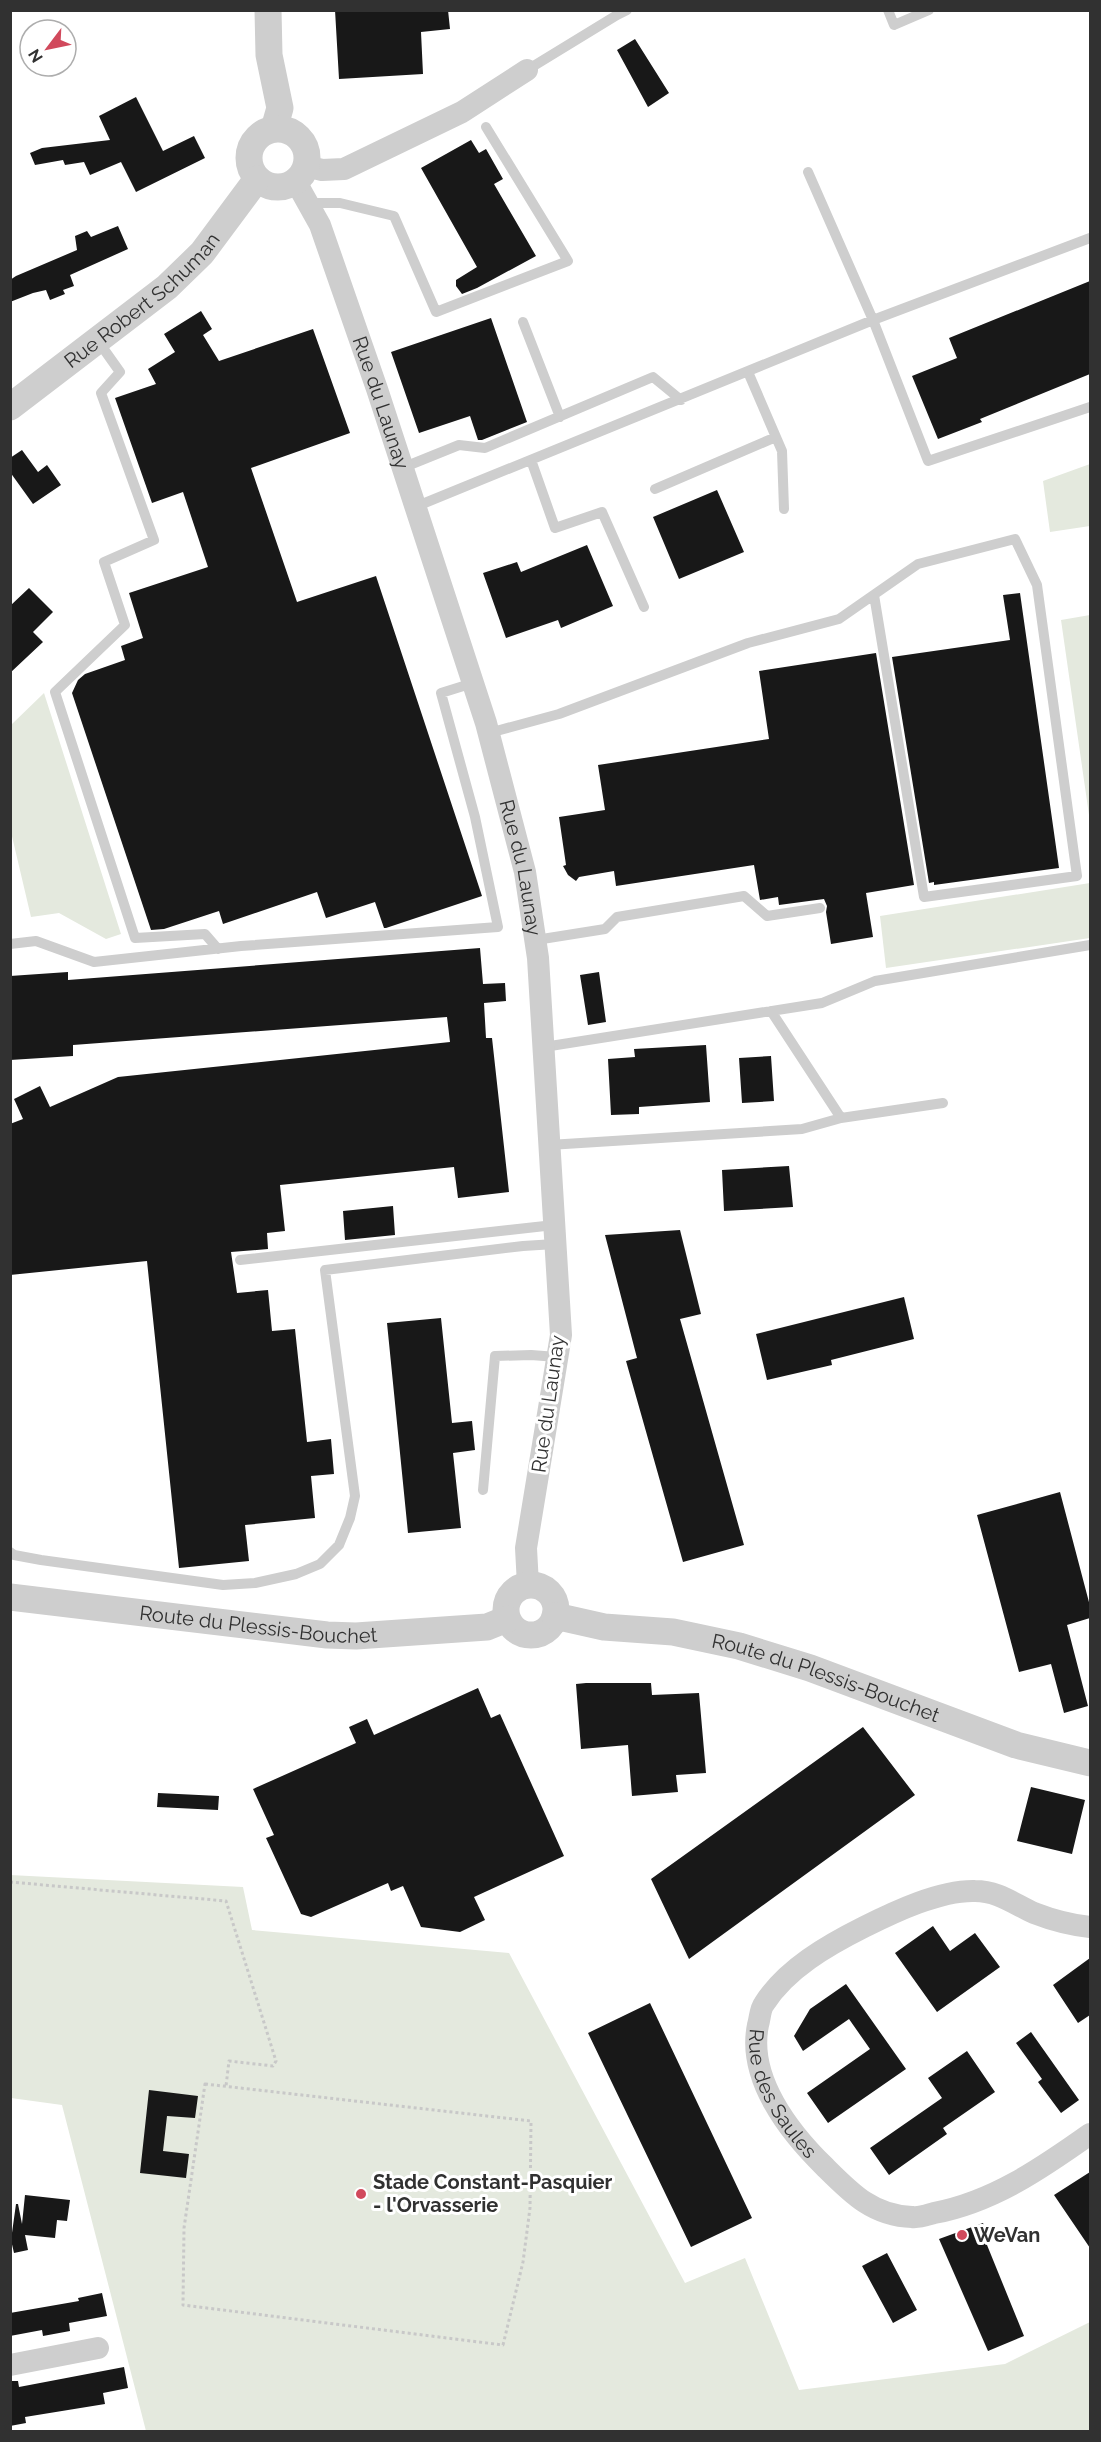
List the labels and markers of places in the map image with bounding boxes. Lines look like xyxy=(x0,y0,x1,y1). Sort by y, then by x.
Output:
place label: Stade Constant-Pasquier - l'Orvasserie xyxy=(373,2170,613,2217)
marker: Stade Constant-Pasquier - l'Orvasserie xyxy=(354,2187,368,2201)
place label: WeVan xyxy=(974,2223,1040,2247)
marker: WeVan xyxy=(955,2228,969,2242)

